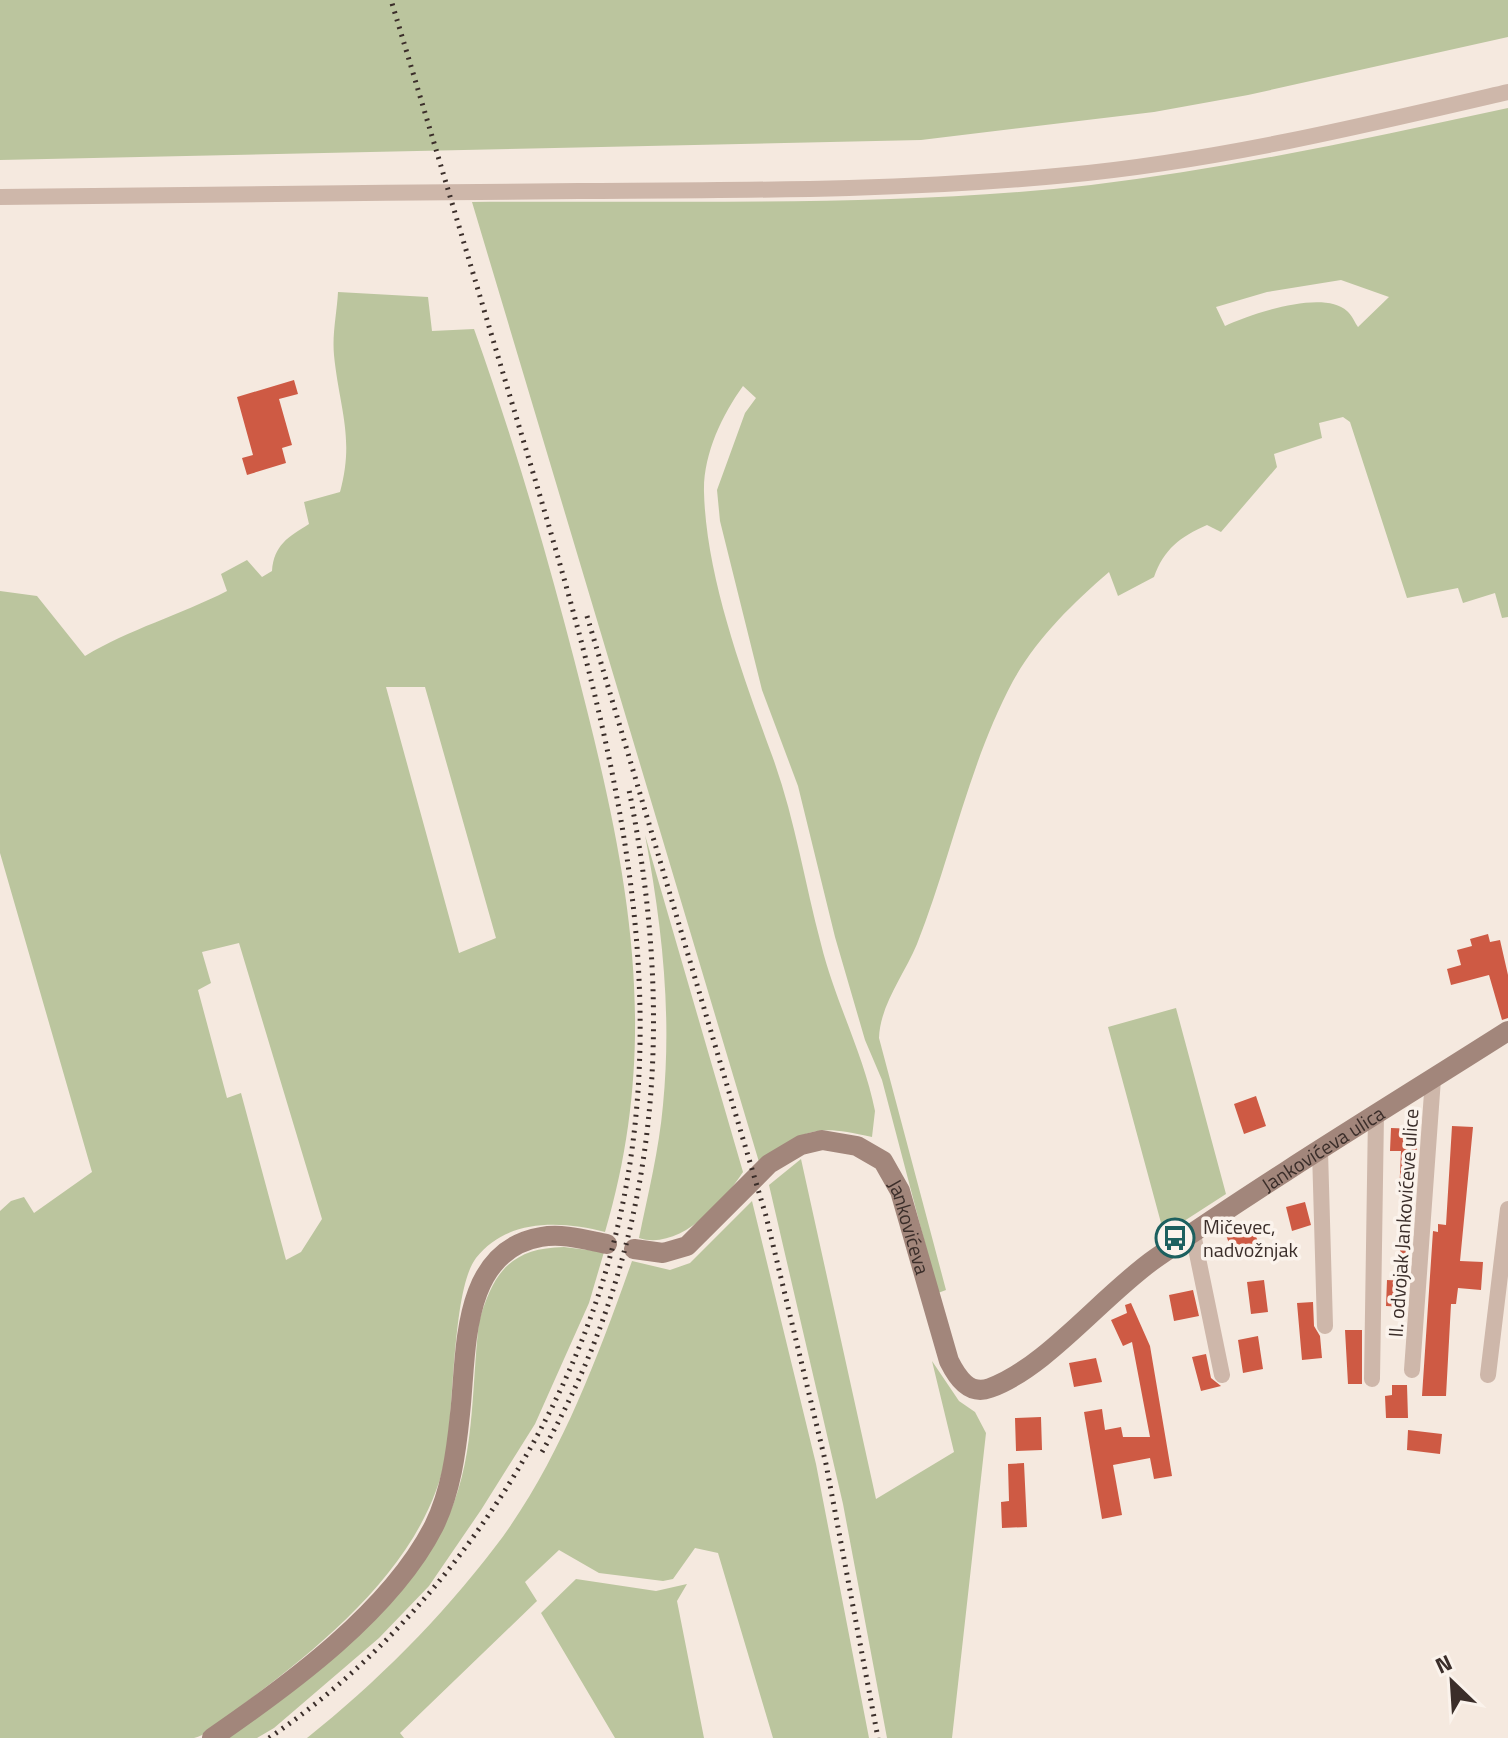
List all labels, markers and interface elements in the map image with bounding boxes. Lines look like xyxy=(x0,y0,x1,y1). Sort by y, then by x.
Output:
street label: Jankovićeva ulica xyxy=(1255,1097,1390,1199)
street label: II. odvojak Jankovićeve ulice xyxy=(1380,1108,1426,1338)
street label: Jankovićeva xyxy=(880,1173,939,1278)
place label: Mičevec, nadvožnjak xyxy=(1203,1211,1299,1265)
bus stop icon: Mičevec, nadvožnjak xyxy=(1154,1217,1196,1259)
north arrow xyxy=(1412,1642,1492,1722)
text: N xyxy=(1429,1645,1458,1683)

